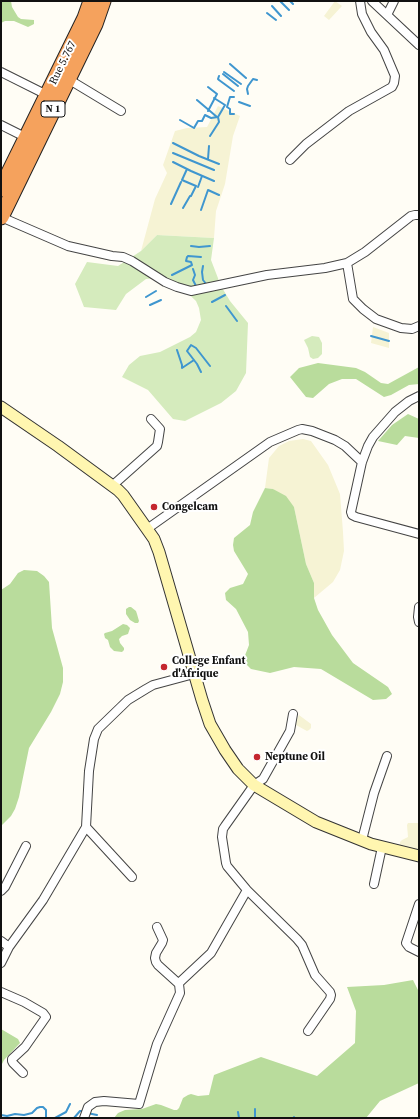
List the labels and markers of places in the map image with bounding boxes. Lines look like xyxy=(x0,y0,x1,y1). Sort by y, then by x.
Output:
place label: Congelcam xyxy=(162,500,218,514)
marker: Congelcam xyxy=(149,502,159,512)
place label: College Enfant d'Afrique xyxy=(172,654,246,680)
marker: College Enfant d'Afrique xyxy=(159,662,169,672)
place label: Neptune Oil xyxy=(265,750,325,764)
marker: Neptune Oil xyxy=(252,752,262,762)

